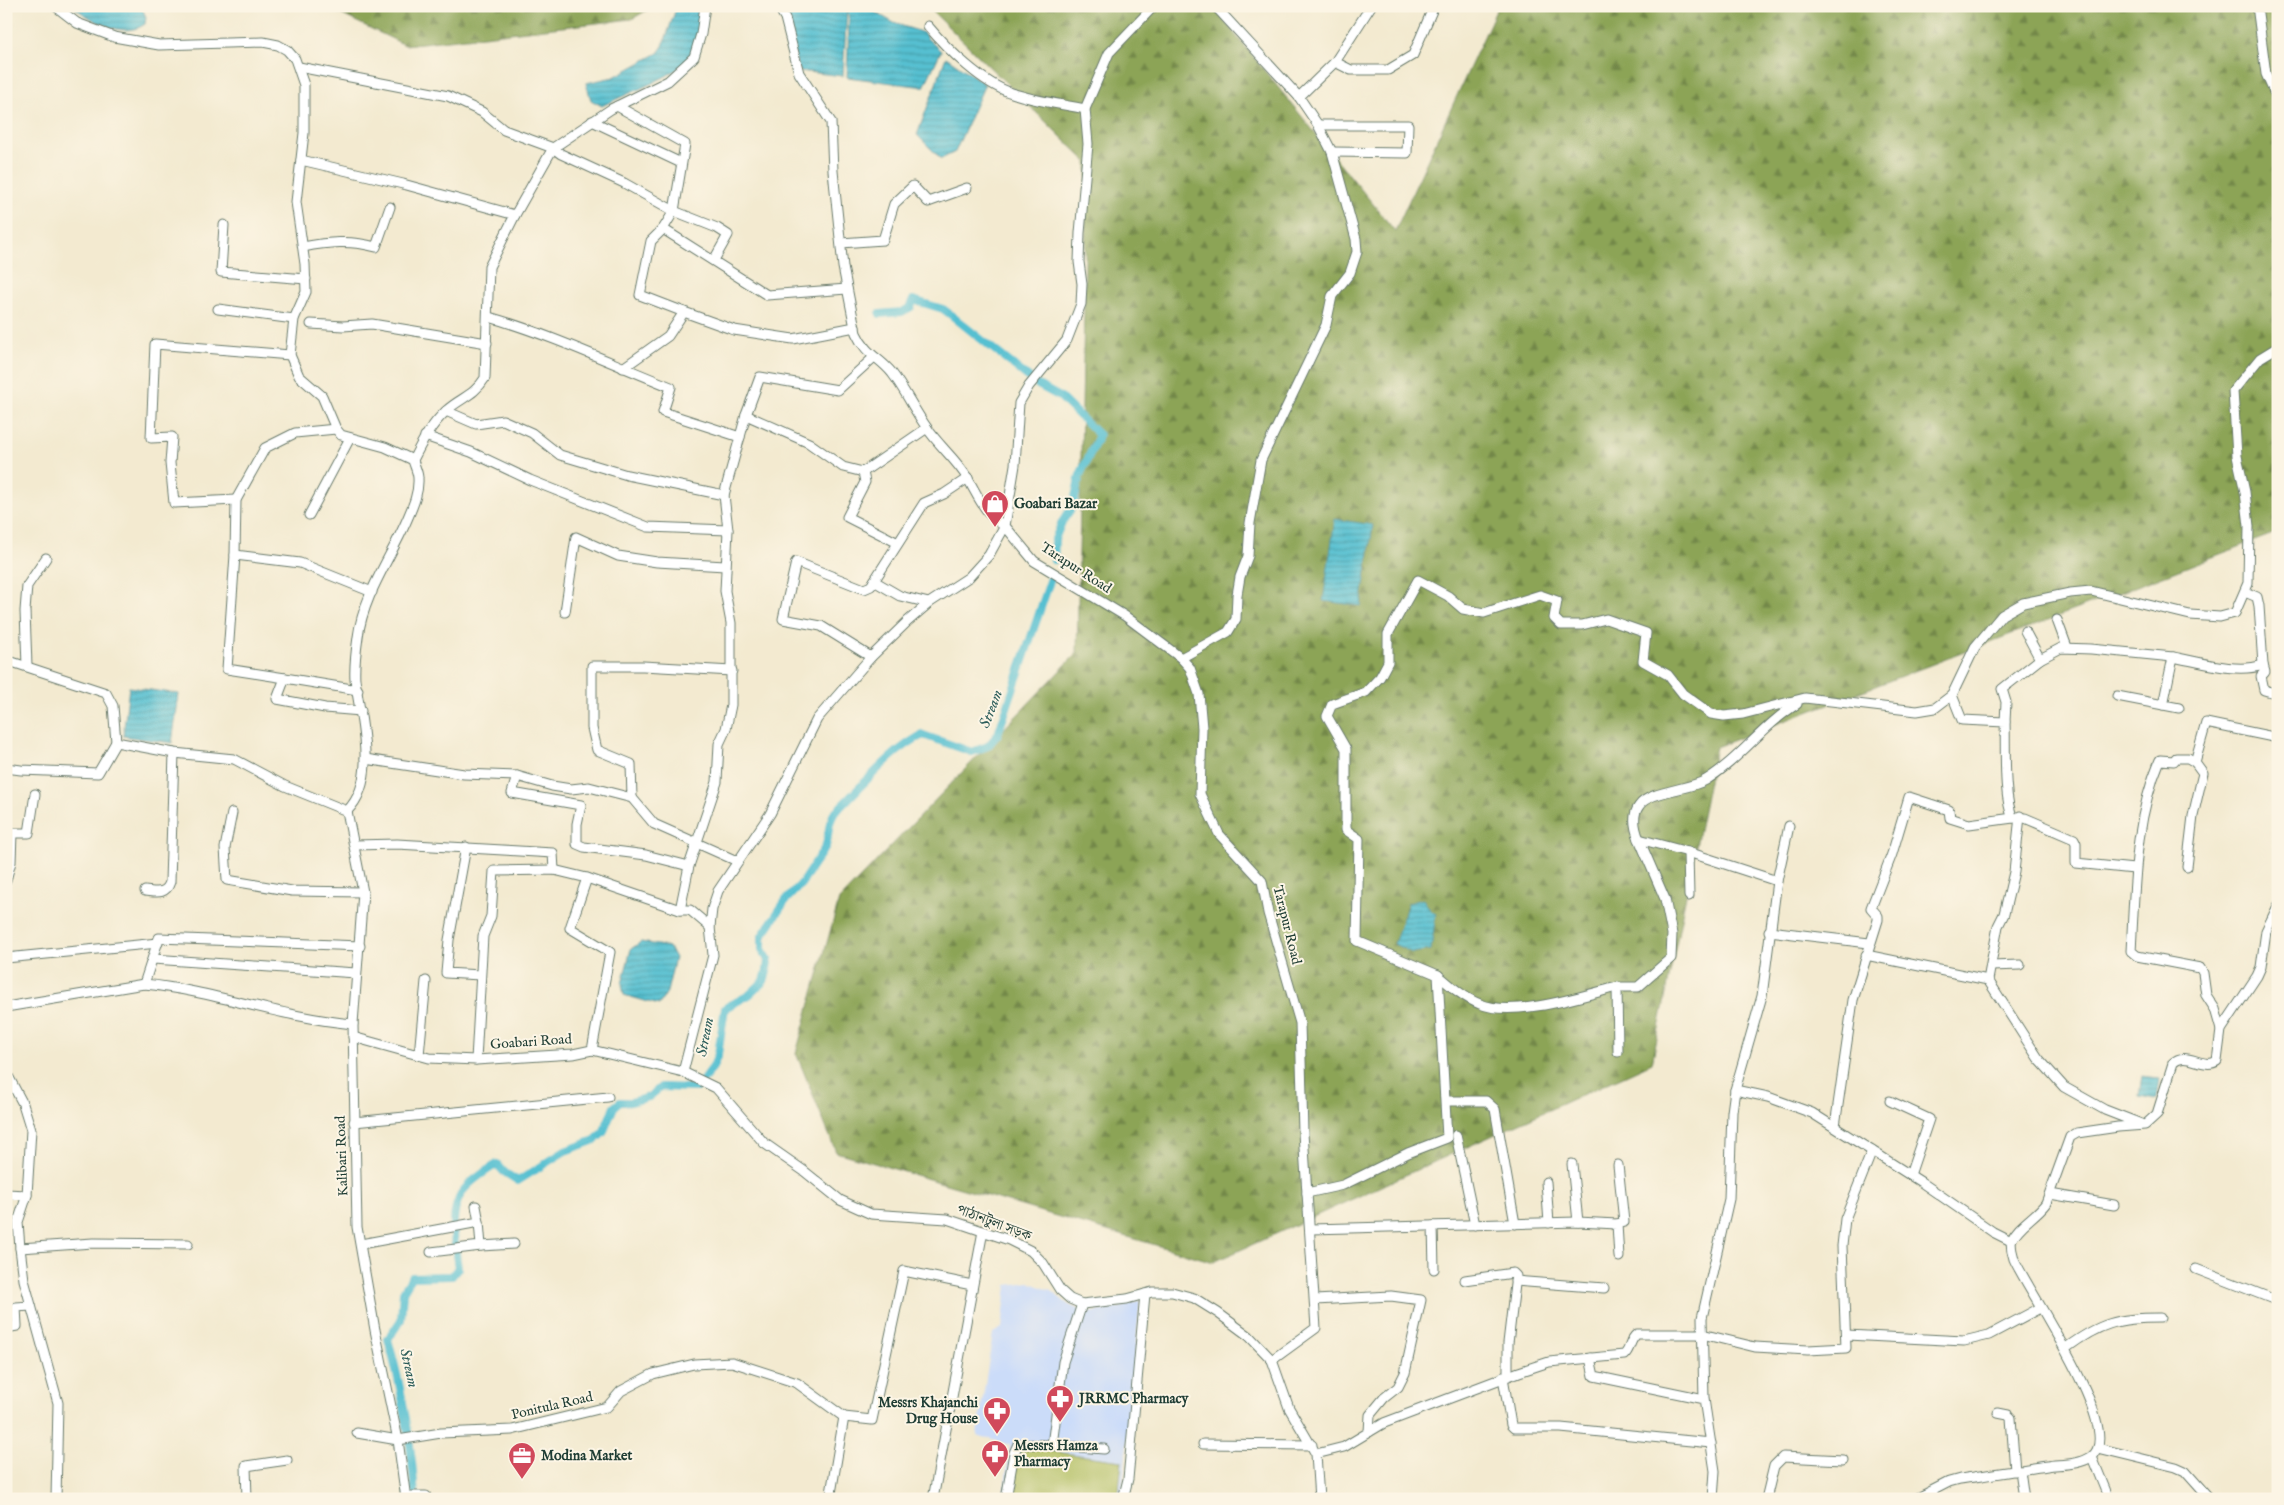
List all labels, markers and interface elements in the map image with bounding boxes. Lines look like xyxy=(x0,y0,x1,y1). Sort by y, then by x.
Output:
shop icon: Goabari Bazar xyxy=(980,489,1010,528)
place label: Goabari Bazar xyxy=(1014,495,1098,513)
street label: Tarapur Road xyxy=(1037,538,1115,598)
water label: Stream xyxy=(975,687,1007,731)
street label: Tarapur Road xyxy=(1268,884,1306,967)
water label: Stream xyxy=(692,1016,718,1058)
street label: Goabari Road xyxy=(490,1030,573,1054)
street label: Kalibari Road xyxy=(332,1115,352,1197)
street label: পাঠানটুলা সড়ক xyxy=(954,1201,1035,1246)
water label: Stream xyxy=(395,1347,423,1389)
pharmacy icon: JRRMC Pharmacy xyxy=(1045,1384,1075,1423)
street label: Ponitula Road xyxy=(509,1388,595,1424)
place label: JRRMC Pharmacy xyxy=(1077,1390,1190,1408)
place label: Messrs Khajanchi Drug House xyxy=(878,1394,979,1428)
pharmacy icon: Messrs Khajanchi Drug House xyxy=(982,1396,1012,1435)
place label: Messrs Hamza Pharmacy xyxy=(1014,1437,1099,1471)
pharmacy icon: Messrs Hamza Pharmacy xyxy=(980,1439,1010,1478)
office icon: Modina Market xyxy=(507,1441,537,1480)
place label: Modina Market xyxy=(541,1447,632,1465)

